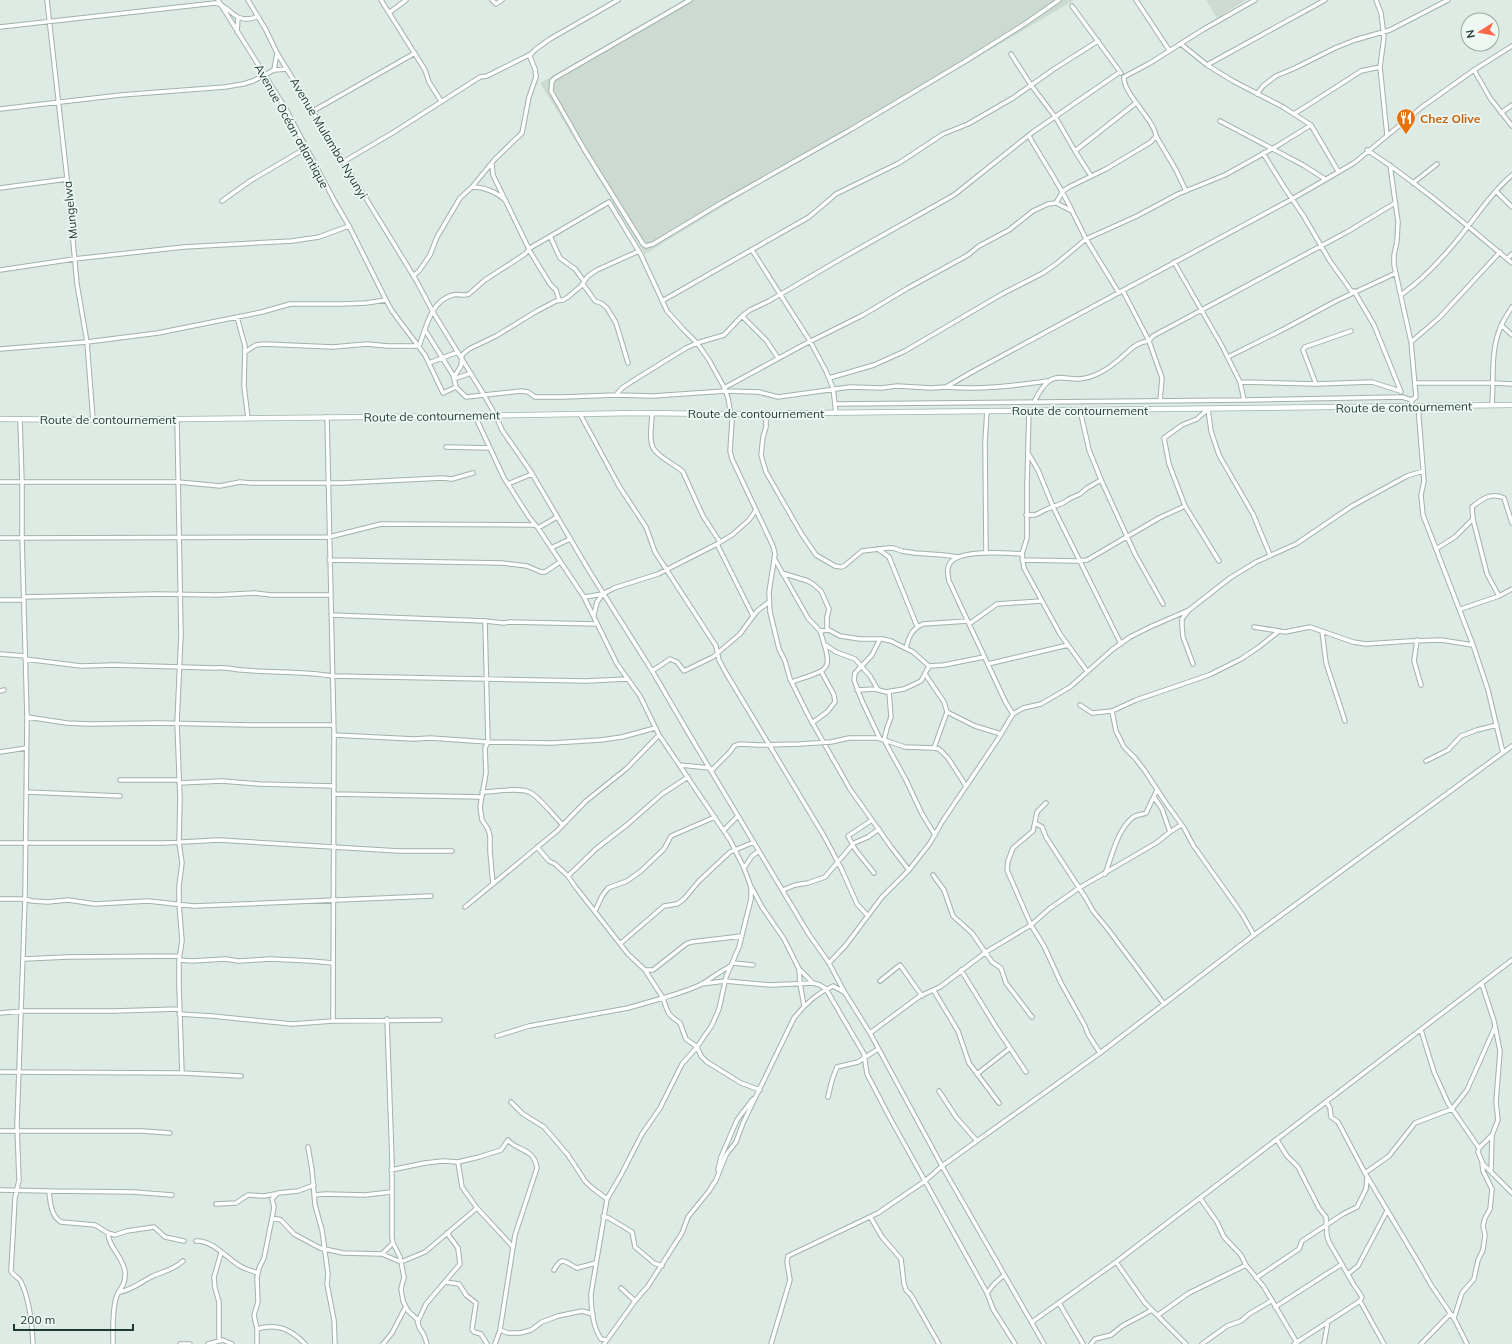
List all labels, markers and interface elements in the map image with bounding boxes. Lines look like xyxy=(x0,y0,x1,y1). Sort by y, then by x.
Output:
north arrow xyxy=(1460,12,1500,52)
text: N xyxy=(1463,28,1478,39)
street label: Avenue Océan atlantique xyxy=(251,61,333,191)
street label: Avenue Mulamba Nyunyi xyxy=(287,75,371,201)
restaurant icon: Chez Olive xyxy=(1395,107,1417,135)
place label: Chez Olive xyxy=(1420,111,1481,126)
street label: Mungelwa xyxy=(59,180,81,240)
street label: Route de contournement xyxy=(1336,398,1472,416)
street label: Route de contournement xyxy=(1012,403,1148,418)
street label: Route de contournement xyxy=(688,406,824,421)
street label: Route de contournement xyxy=(364,407,500,425)
street label: Route de contournement xyxy=(40,412,176,427)
scale bar xyxy=(14,1306,133,1332)
text: 200 m xyxy=(20,1312,55,1327)

